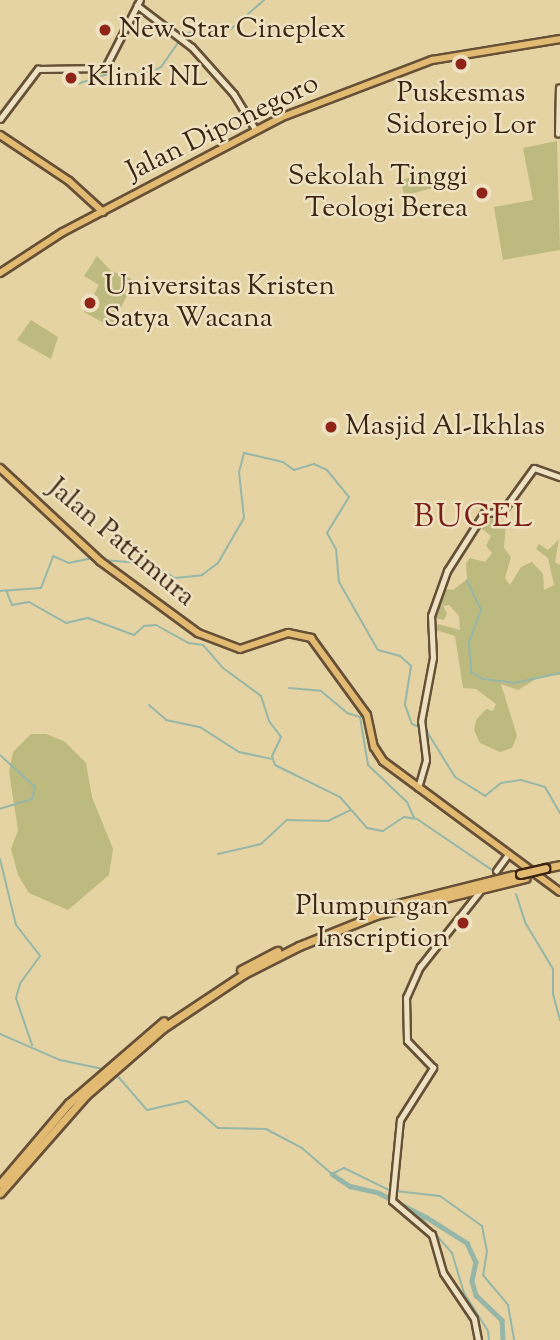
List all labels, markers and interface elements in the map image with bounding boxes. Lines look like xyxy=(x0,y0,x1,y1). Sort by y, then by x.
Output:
place label: New Star Cineplex xyxy=(119,13,346,47)
marker: New Star Cineplex xyxy=(97,22,113,38)
marker: Puskesmas Sidorejo Lor xyxy=(451,54,471,74)
place label: Klinik NL xyxy=(87,61,208,95)
street label: Jalan Diponegoro xyxy=(122,67,324,189)
marker: Klinik NL xyxy=(61,68,81,88)
place label: Puskesmas Sidorejo Lor xyxy=(386,77,536,143)
place label: Sekolah Tinggi Teologi Berea xyxy=(288,160,468,226)
marker: Sekolah Tinggi Teologi Berea xyxy=(474,185,490,201)
place label: Universitas Kristen Satya Wacana xyxy=(104,270,335,336)
marker: Universitas Kristen Satya Wacana xyxy=(82,295,98,311)
place label: Masjid Al-Ikhlas xyxy=(345,410,545,444)
marker: Masjid Al-Ikhlas xyxy=(323,419,339,435)
street label: Jalan Pattimura xyxy=(41,472,201,614)
district label: BUGEL xyxy=(414,499,534,537)
place label: Plumpungan Inscription xyxy=(296,890,449,956)
marker: Plumpungan Inscription xyxy=(455,915,471,931)

